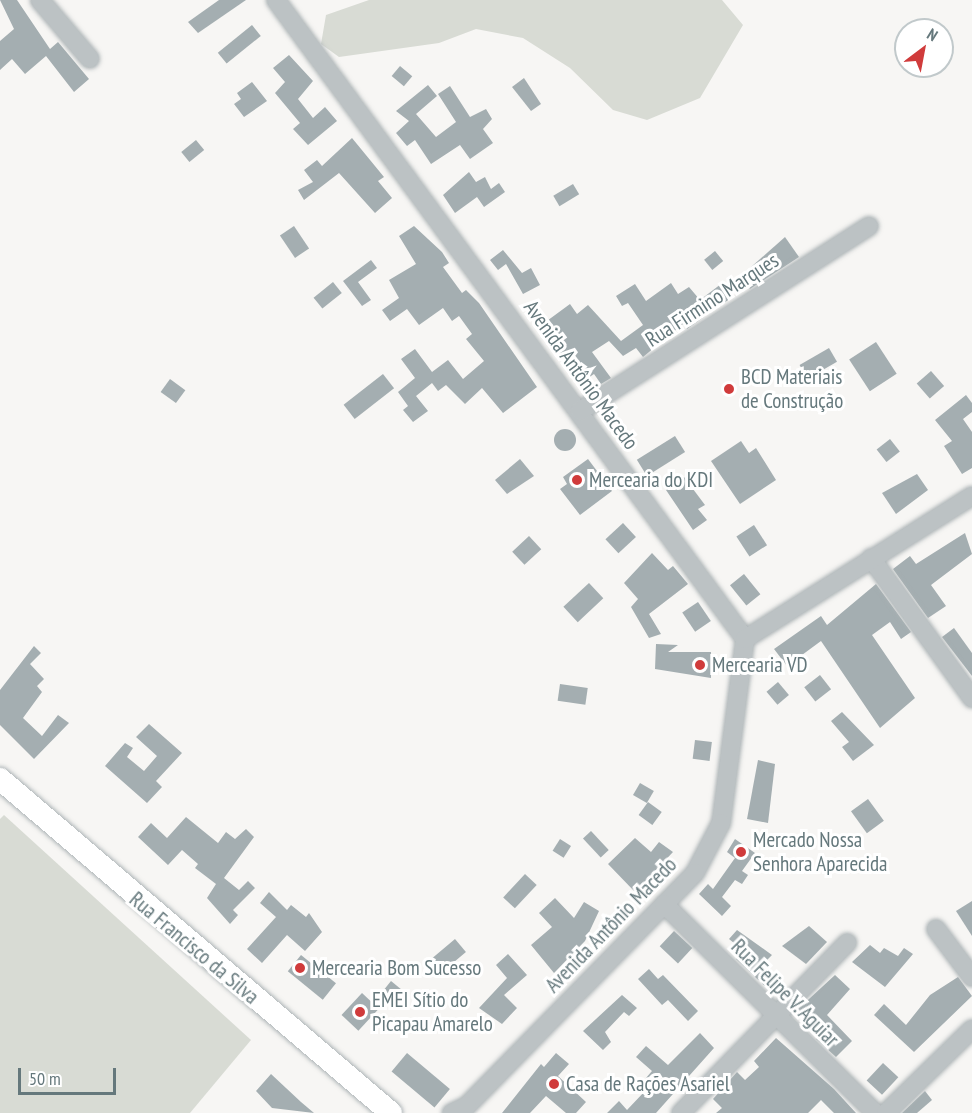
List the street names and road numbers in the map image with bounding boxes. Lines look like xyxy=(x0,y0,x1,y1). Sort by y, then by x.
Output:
street label: Rua Firmino Marques xyxy=(641,248,783,352)
street label: Avenida Antônio Macedo xyxy=(518,295,644,455)
street label: Avenida Antônio Macedo xyxy=(540,852,682,998)
street label: Rua Francisco da Silva xyxy=(124,887,264,1009)
street label: Rua Felipe V. Aguiar xyxy=(725,933,845,1053)

